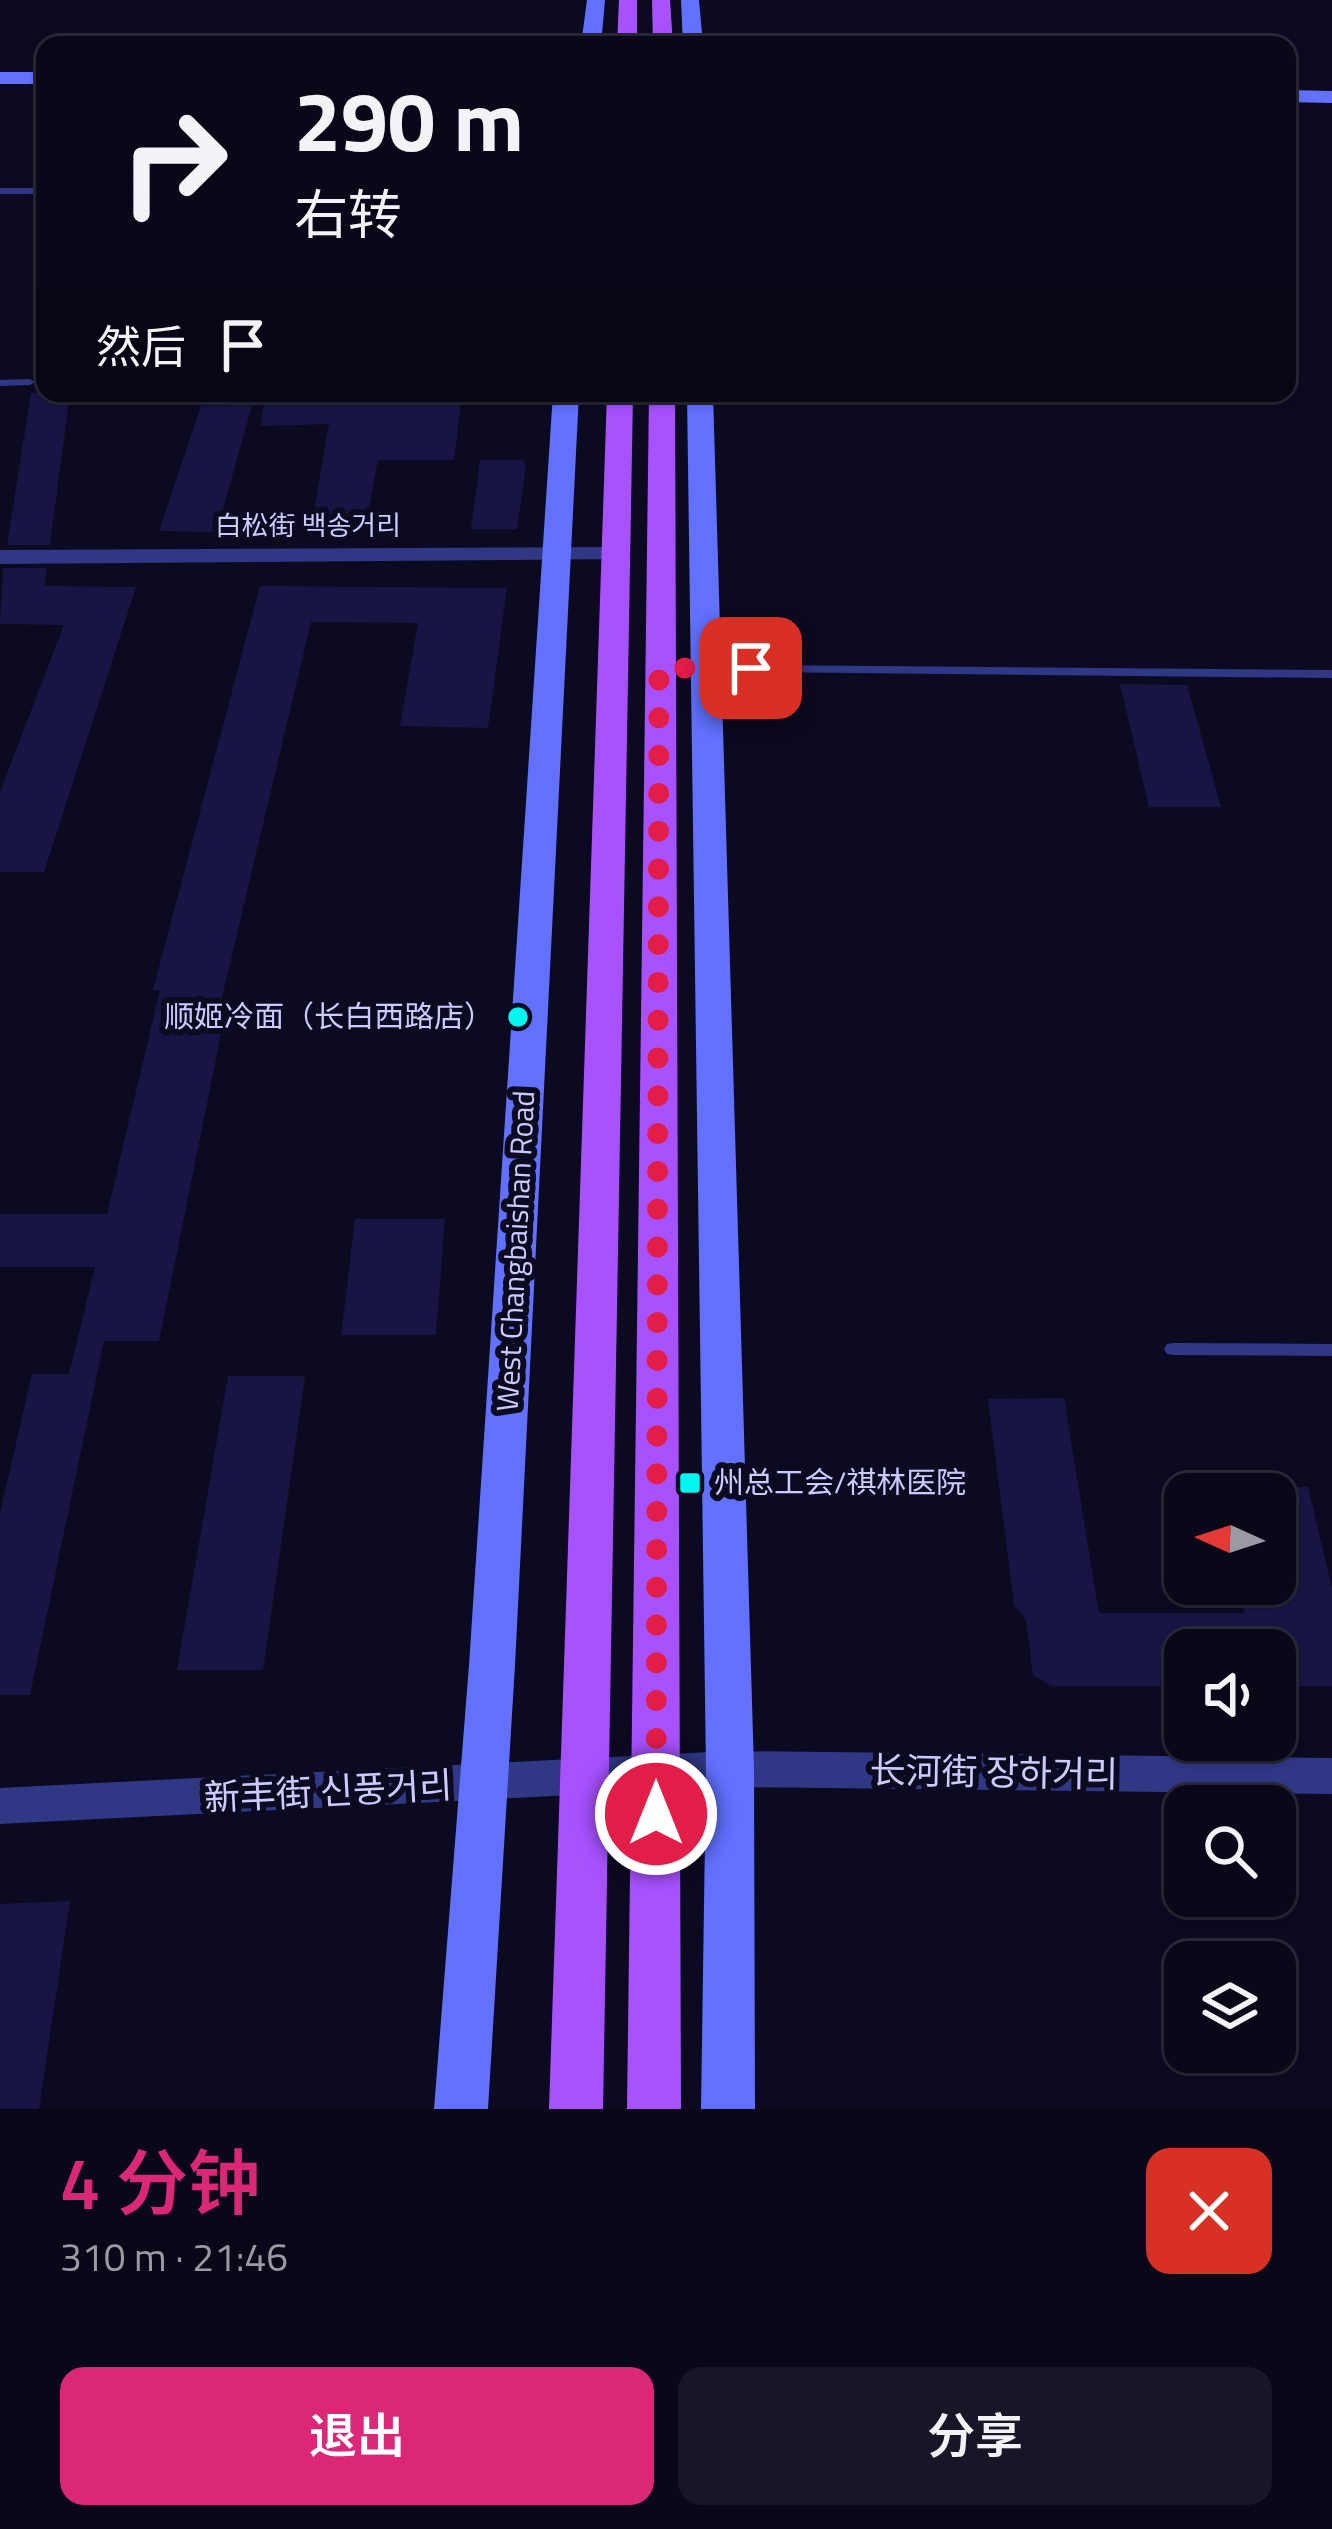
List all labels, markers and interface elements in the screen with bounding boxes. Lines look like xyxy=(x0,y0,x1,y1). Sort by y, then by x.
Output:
text: 290 m xyxy=(294,56,524,184)
icon: right xyxy=(96,84,252,240)
text: 右转 xyxy=(294,173,402,255)
text: 然后 xyxy=(96,312,186,380)
icon: arrive xyxy=(210,312,276,378)
street label: 白松街 백송거리 xyxy=(215,504,401,545)
pin xyxy=(700,617,802,719)
icon: arrive xyxy=(718,635,784,701)
place label: 顺姬冷面（长白西路店） xyxy=(164,993,494,1039)
marker: 顺姬冷面（长白西路店） xyxy=(505,1004,531,1030)
street label: West Changbaishan Road xyxy=(484,1089,546,1413)
place label: 州总工会/祺林医院 xyxy=(714,1459,966,1505)
marker: 州总工会/祺林医院 xyxy=(677,1470,703,1496)
north arrow xyxy=(1164,1473,1296,1605)
map controls xyxy=(1164,1473,1296,2073)
button: sound xyxy=(1164,1629,1296,1761)
street label: 长河街 장하거리 xyxy=(869,1742,1119,1801)
position arrow xyxy=(593,1751,719,1877)
street label: 新丰街 신풍거리 xyxy=(203,1757,453,1824)
button: search xyxy=(1164,1785,1296,1917)
button: layers xyxy=(1164,1941,1296,2073)
text: 4 分钟 xyxy=(60,2127,260,2237)
button: close xyxy=(1146,2148,1272,2274)
text: 310 m · 21:46 xyxy=(60,2227,288,2286)
button: 退出 xyxy=(60,2367,654,2505)
button: 分享 xyxy=(678,2367,1272,2505)

